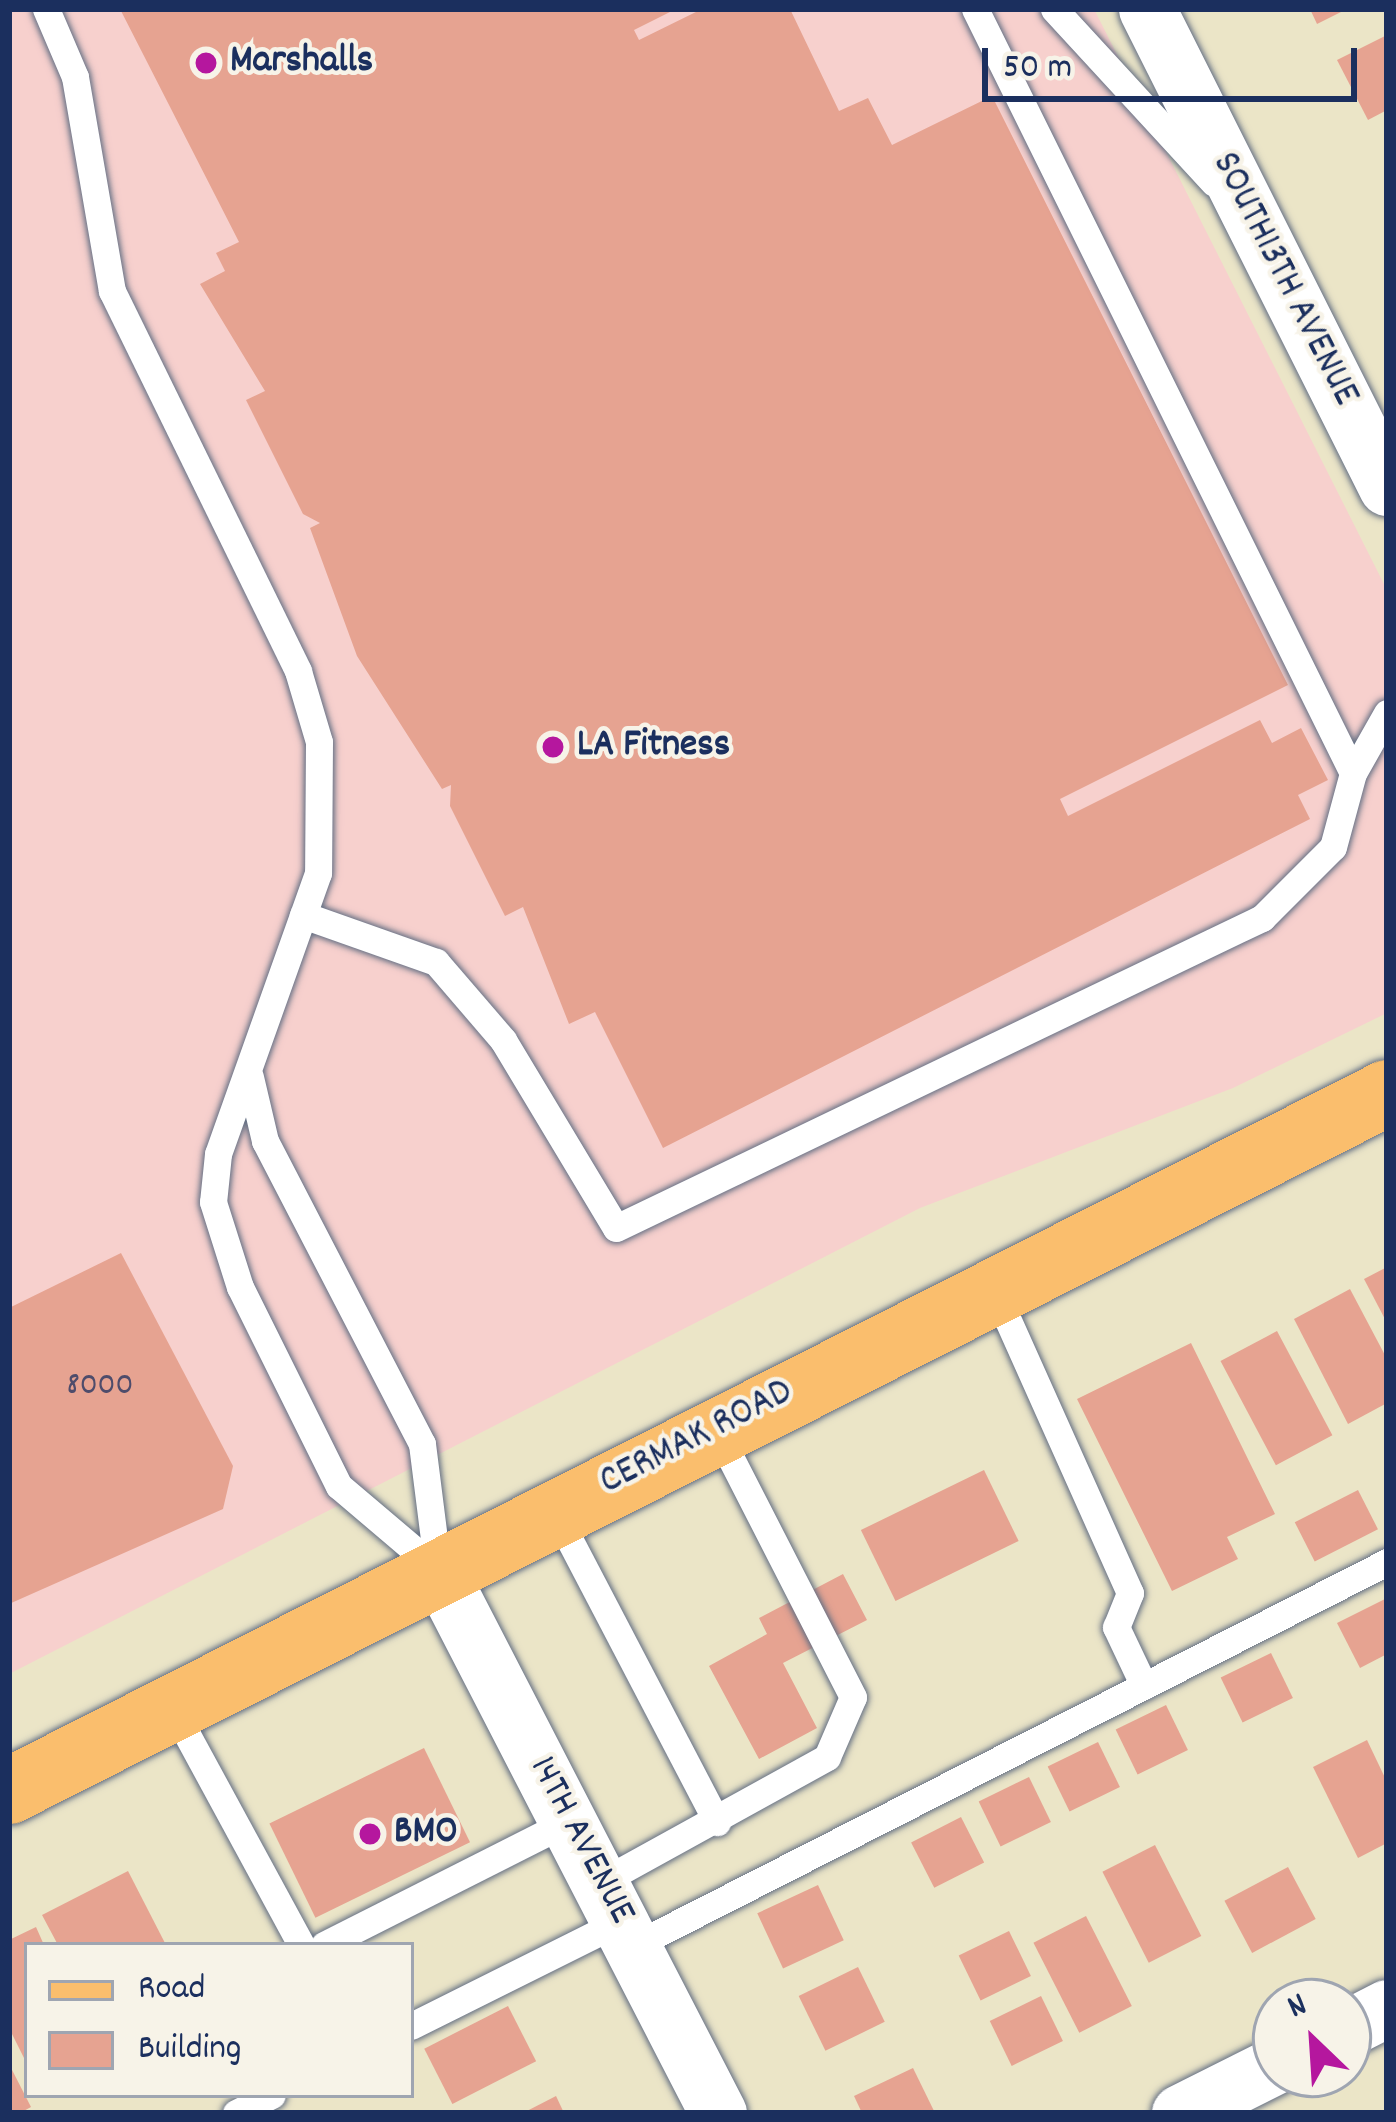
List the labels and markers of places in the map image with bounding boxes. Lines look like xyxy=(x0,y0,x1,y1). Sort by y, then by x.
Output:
place label: Marshalls xyxy=(230,40,373,86)
marker: Marshalls xyxy=(193,50,219,76)
place label: LA Fitness xyxy=(577,724,730,770)
marker: LA Fitness xyxy=(540,734,566,760)
place label: BMO xyxy=(394,1811,458,1857)
marker: BMO xyxy=(357,1821,383,1847)

